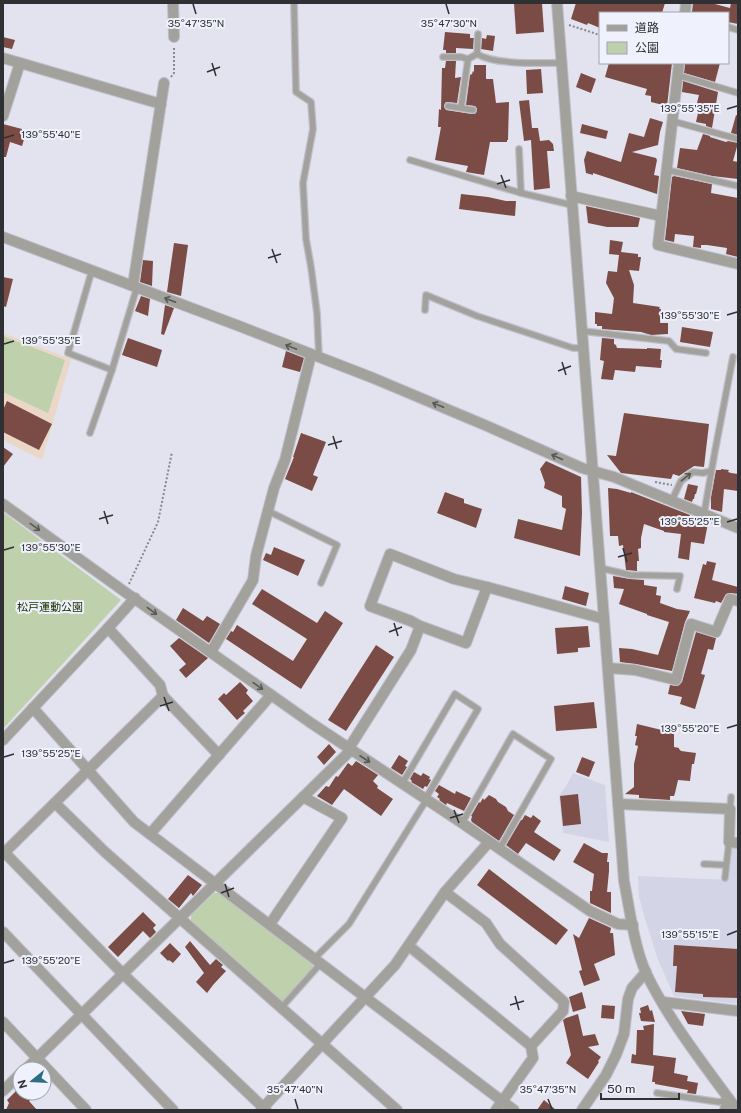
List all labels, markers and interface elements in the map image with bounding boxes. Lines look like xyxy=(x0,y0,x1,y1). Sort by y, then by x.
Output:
legend xyxy=(599,12,729,64)
text: 35°47'35"N xyxy=(168,17,224,29)
text: 35°47'30"N xyxy=(421,17,477,29)
text: 道路 xyxy=(635,21,659,35)
text: 公園 xyxy=(635,41,659,55)
text: 139°55'35"E xyxy=(660,102,720,114)
text: 139°55'40"E xyxy=(21,128,81,140)
one-way arrow xyxy=(164,295,176,303)
text: 139°55'30"E xyxy=(660,309,720,321)
text: 139°55'35"E xyxy=(21,334,81,346)
one-way arrow xyxy=(285,343,297,350)
one-way arrow xyxy=(432,401,444,408)
one-way arrow xyxy=(551,453,563,460)
one-way arrow xyxy=(681,473,691,482)
text: 139°55'25"E xyxy=(660,515,720,527)
one-way arrow xyxy=(29,523,40,532)
text: 139°55'30"E xyxy=(21,541,81,553)
park label: 松戸運動公園 xyxy=(17,601,83,613)
one-way arrow xyxy=(146,606,157,615)
one-way arrow xyxy=(252,682,263,690)
text: 139°55'20"E xyxy=(660,722,720,734)
text: 139°55'25"E xyxy=(21,747,81,759)
one-way arrow xyxy=(359,755,370,763)
text: 139°55'15"E xyxy=(661,928,719,940)
text: 139°55'20"E xyxy=(21,954,81,966)
north arrow xyxy=(12,1061,52,1101)
scale bar xyxy=(601,1075,679,1101)
text: N xyxy=(15,1078,30,1090)
text: 50 m xyxy=(607,1082,635,1096)
text: 35°47'40"N xyxy=(267,1083,323,1095)
text: 35°47'35"N xyxy=(520,1083,576,1095)

